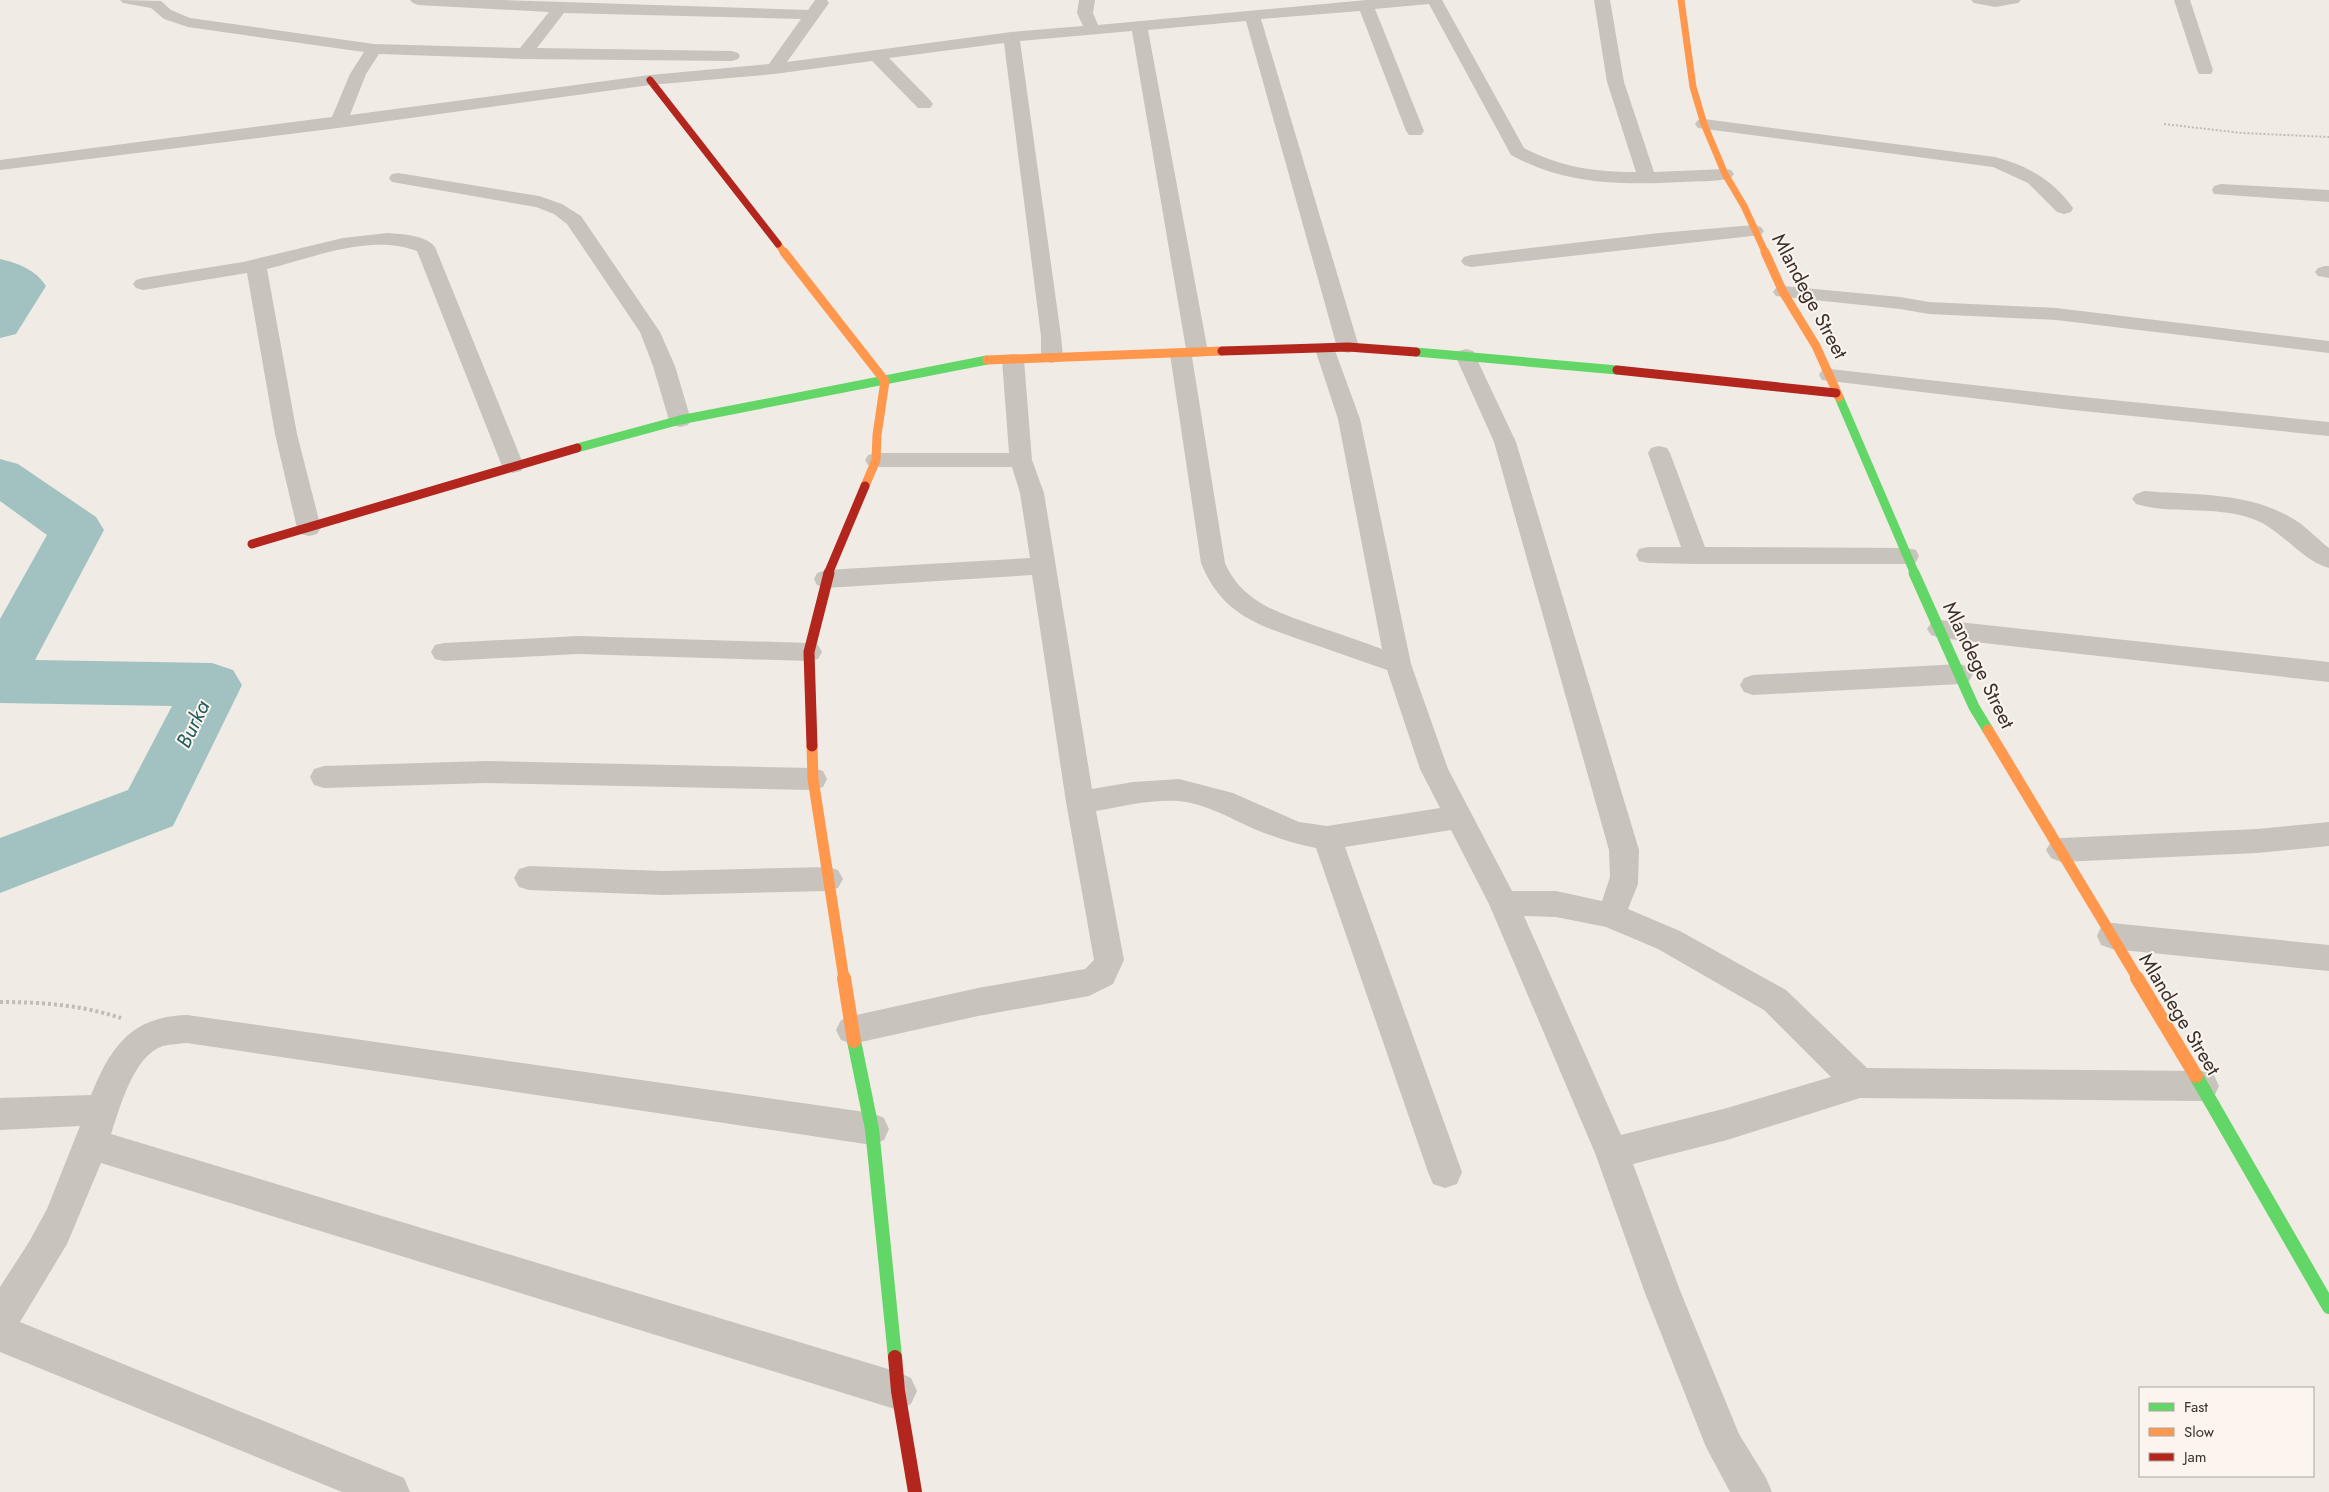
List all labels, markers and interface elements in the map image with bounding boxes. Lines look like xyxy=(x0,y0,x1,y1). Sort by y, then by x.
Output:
street label: Mlandege Street xyxy=(1764,228,1855,364)
street label: Mlandege Street xyxy=(1935,597,2022,734)
water label: Burka xyxy=(169,695,218,753)
street label: Mlandege Street xyxy=(2132,948,2228,1081)
legend xyxy=(2139,1387,2314,1477)
text: Fast xyxy=(2184,1396,2208,1418)
text: Slow xyxy=(2184,1421,2215,1443)
text: Jam xyxy=(2182,1446,2207,1468)

